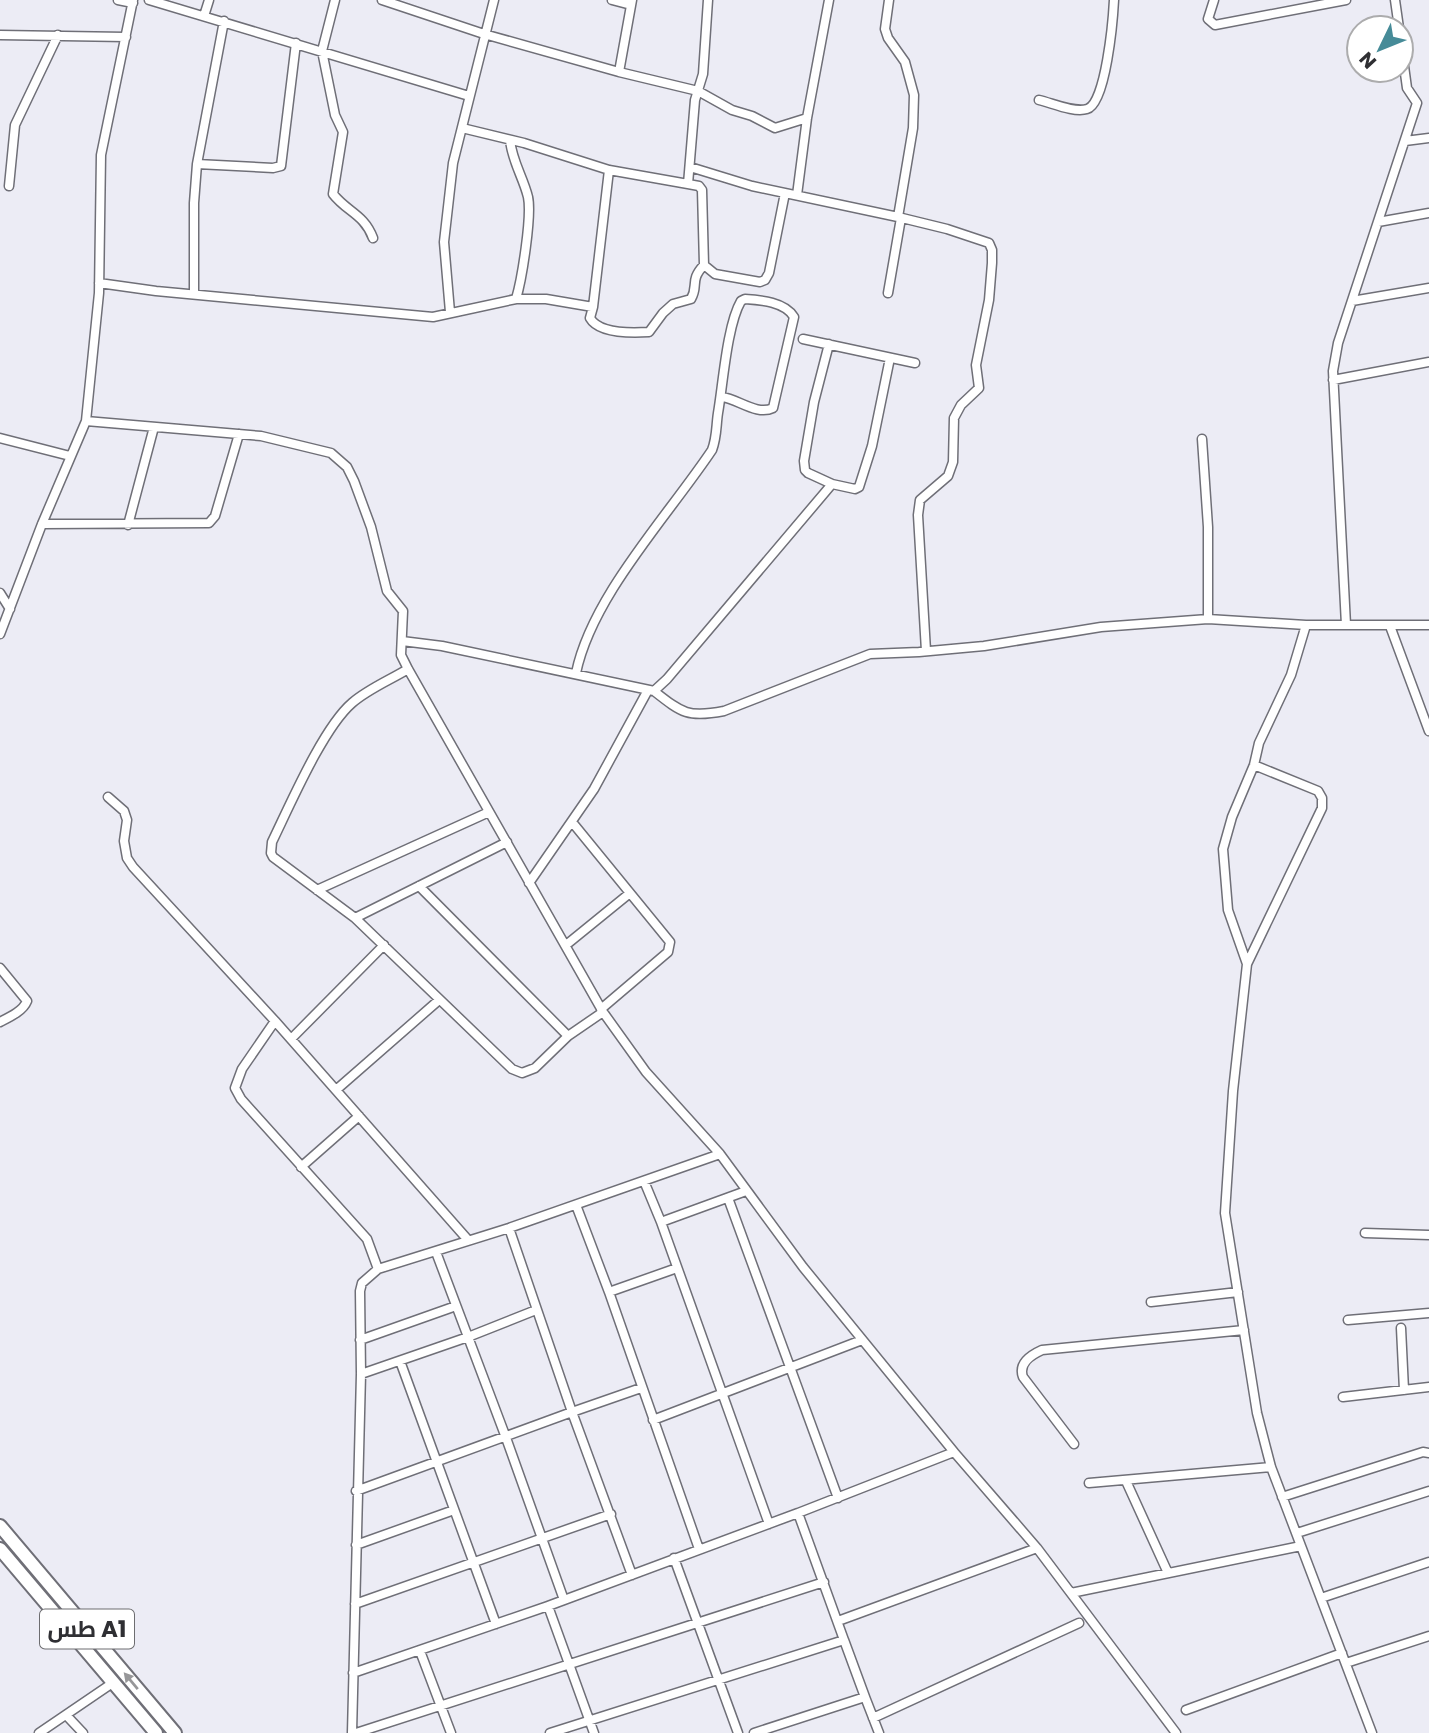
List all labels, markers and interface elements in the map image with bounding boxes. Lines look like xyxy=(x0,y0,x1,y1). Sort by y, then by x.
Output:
north arrow xyxy=(1345,14,1415,84)
text: N xyxy=(1353,46,1383,75)
road number: طس A1 xyxy=(40,1610,134,1648)
one-way arrow xyxy=(123,1672,138,1690)

